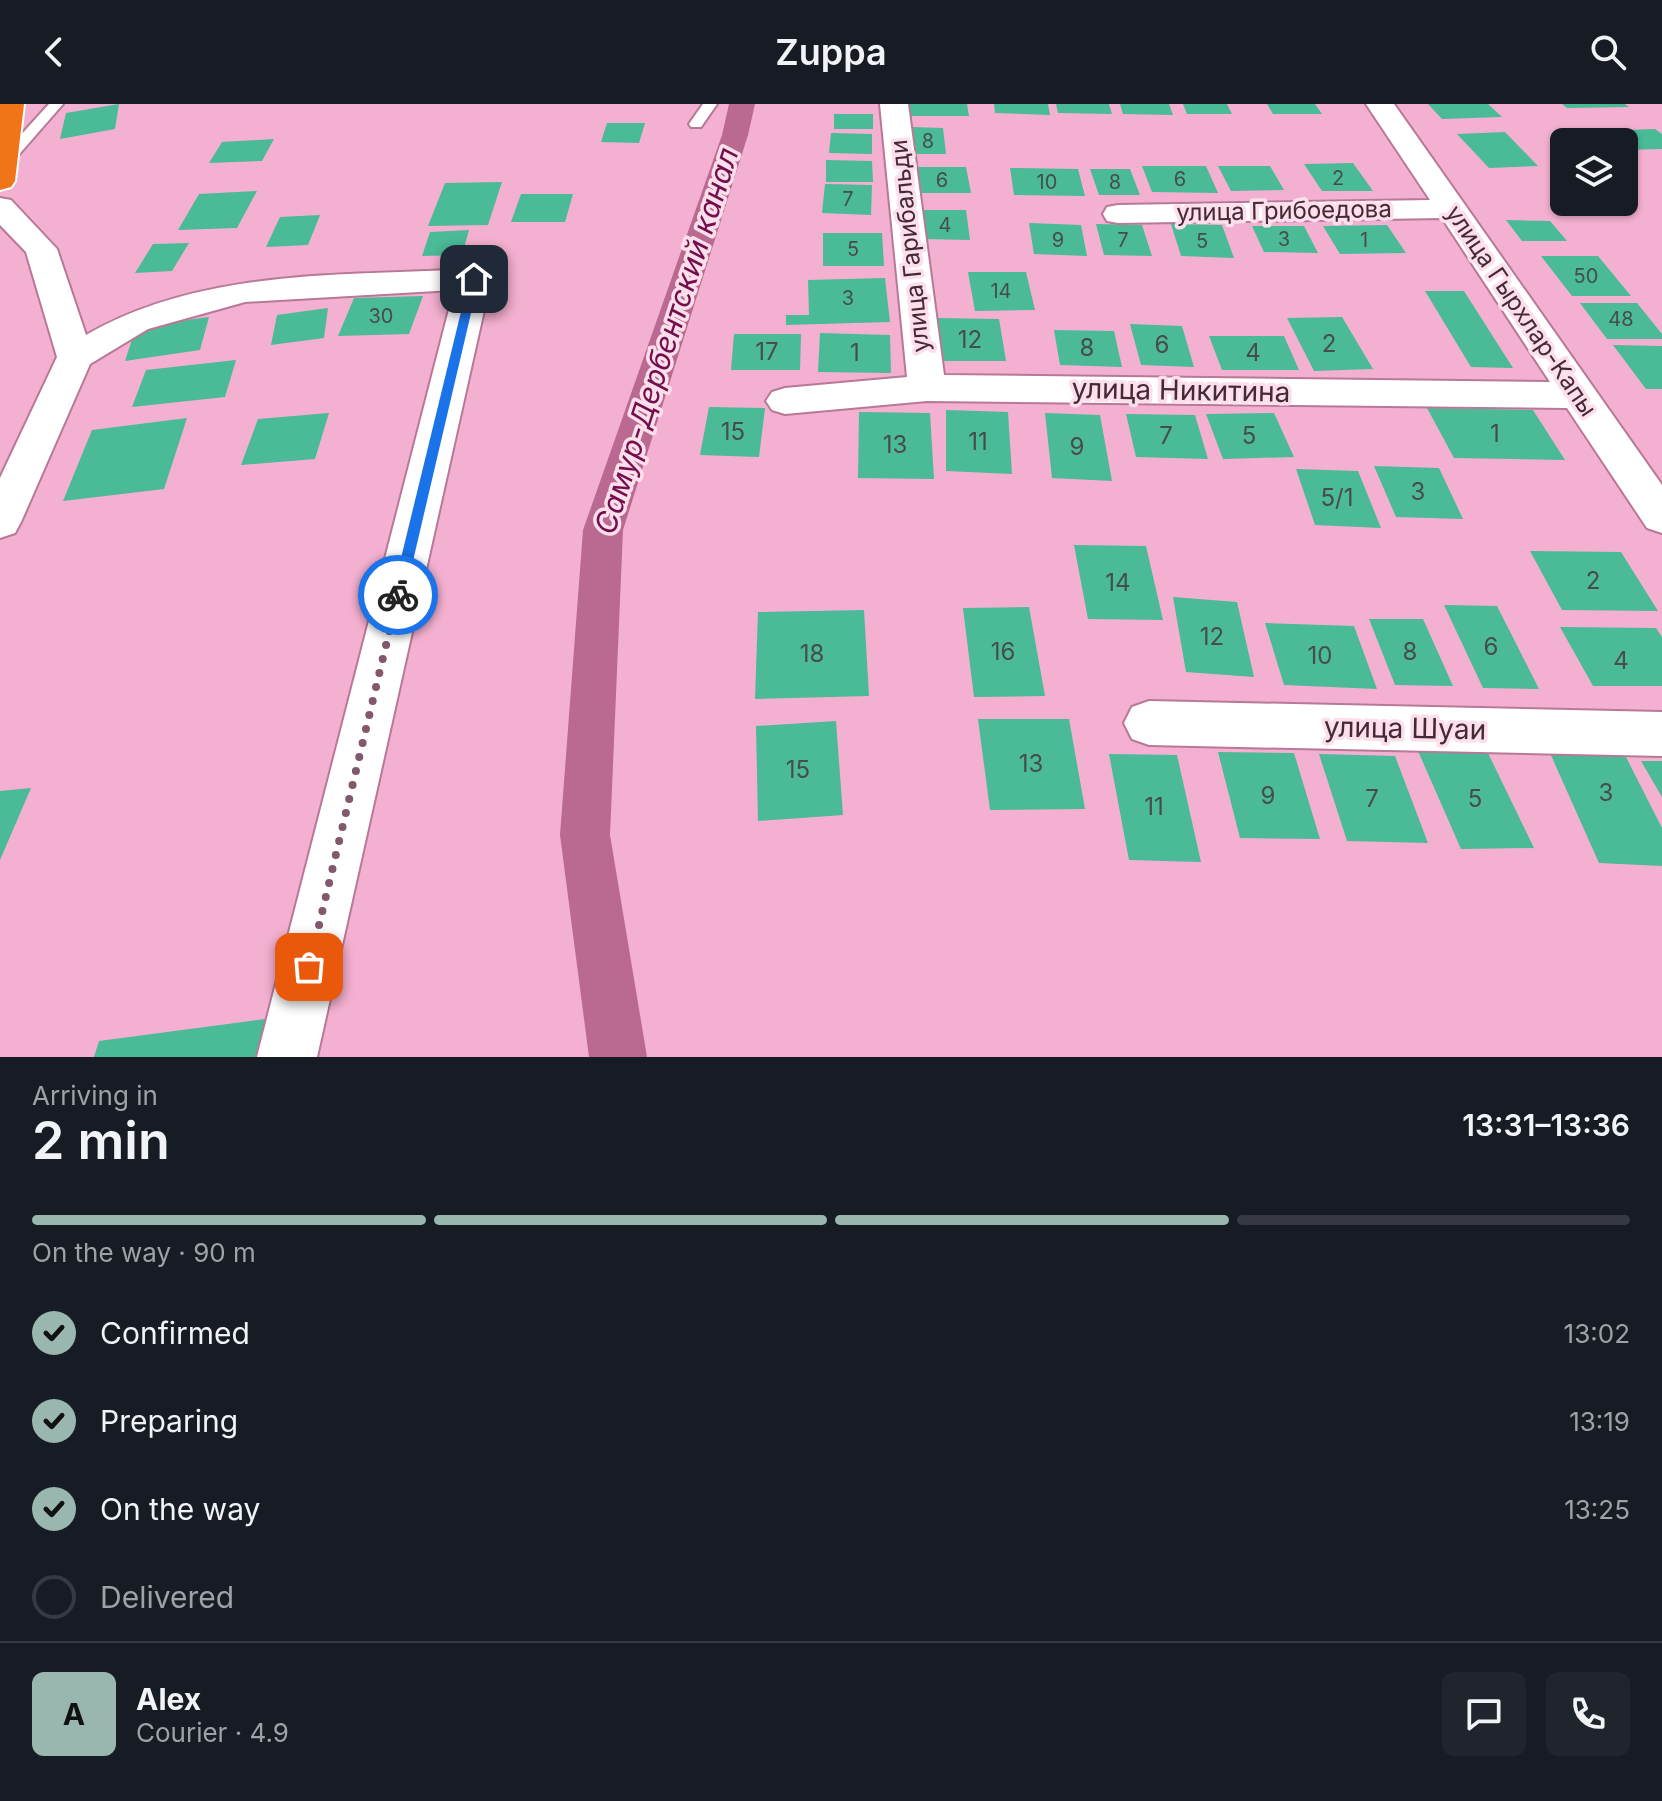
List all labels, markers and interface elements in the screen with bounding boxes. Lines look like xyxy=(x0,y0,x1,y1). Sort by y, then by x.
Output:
icon: back xyxy=(32,30,76,74)
text: Zuppa xyxy=(775,30,887,74)
icon: search xyxy=(1586,30,1630,74)
map controls xyxy=(1550,128,1638,216)
button: layers xyxy=(1550,128,1638,216)
house number: 8 xyxy=(922,129,934,153)
street label: улица Гарибальди xyxy=(884,138,935,354)
water label: Самур-Дербентский канал xyxy=(586,143,746,538)
house number: 2 xyxy=(1332,166,1344,190)
house number: 6 xyxy=(1174,167,1186,191)
house number: 6 xyxy=(936,168,948,192)
house number: 10 xyxy=(1037,170,1057,194)
house number: 8 xyxy=(1109,170,1121,194)
house number: 7 xyxy=(842,187,854,211)
street label: улица Грибоедова xyxy=(1176,194,1392,227)
street label: улица Гырхлар-Капы xyxy=(1440,200,1603,422)
house number: 4 xyxy=(939,213,951,237)
house number: 3 xyxy=(1278,227,1290,251)
house number: 9 xyxy=(1052,228,1064,252)
house number: 7 xyxy=(1117,228,1129,252)
house number: 1 xyxy=(1360,228,1368,252)
house number: 5 xyxy=(1196,229,1208,253)
house number: 5 xyxy=(847,237,859,261)
pin xyxy=(440,245,508,313)
icon: home xyxy=(452,257,496,301)
house number: 50 xyxy=(1574,264,1598,288)
house number: 14 xyxy=(990,279,1012,303)
house number: 3 xyxy=(842,286,854,310)
house number: 30 xyxy=(369,304,393,328)
house number: 48 xyxy=(1608,307,1634,331)
house number: 12 xyxy=(958,325,982,354)
house number: 2 xyxy=(1322,329,1336,358)
house number: 6 xyxy=(1155,330,1169,359)
house number: 8 xyxy=(1080,333,1094,362)
house number: 17 xyxy=(755,337,779,366)
house number: 1 xyxy=(850,338,860,367)
house number: 4 xyxy=(1245,338,1261,367)
street label: улица Никитина xyxy=(1071,371,1291,409)
house number: 15 xyxy=(721,417,745,446)
house number: 1 xyxy=(1490,419,1500,448)
house number: 7 xyxy=(1159,421,1173,450)
house number: 5 xyxy=(1242,421,1256,450)
house number: 11 xyxy=(968,427,988,456)
house number: 13 xyxy=(883,430,907,459)
house number: 9 xyxy=(1070,432,1084,461)
house number: 3 xyxy=(1411,477,1425,506)
house number: 5/1 xyxy=(1321,483,1354,512)
courier xyxy=(358,555,438,635)
house number: 2 xyxy=(1586,566,1600,595)
house number: 14 xyxy=(1105,568,1131,597)
icon: bike xyxy=(376,573,420,617)
house number: 12 xyxy=(1200,622,1224,651)
house number: 6 xyxy=(1484,632,1498,661)
house number: 16 xyxy=(991,637,1015,666)
house number: 8 xyxy=(1403,637,1417,666)
house number: 18 xyxy=(800,639,824,668)
house number: 10 xyxy=(1308,641,1332,670)
house number: 4 xyxy=(1613,646,1629,675)
street label: улица Шуаи xyxy=(1324,710,1486,746)
house number: 13 xyxy=(1019,749,1043,778)
house number: 15 xyxy=(786,755,810,784)
house number: 3 xyxy=(1599,778,1613,807)
house number: 9 xyxy=(1261,781,1275,810)
house number: 7 xyxy=(1365,784,1379,813)
house number: 5 xyxy=(1468,784,1482,813)
house number: 11 xyxy=(1144,792,1164,821)
pin xyxy=(275,933,343,1001)
icon: bag xyxy=(287,945,331,989)
text: Arriving in xyxy=(32,1080,158,1111)
text: 13:31–13:36 xyxy=(1462,1107,1630,1143)
text: 2 min xyxy=(32,1109,170,1172)
text: On the way · 90 m xyxy=(32,1237,256,1268)
icon: check xyxy=(32,1311,76,1355)
text: Confirmed xyxy=(100,1315,250,1351)
text: 13:02 xyxy=(1564,1318,1630,1349)
icon: check xyxy=(32,1399,76,1443)
text: Preparing xyxy=(100,1403,238,1439)
text: 13:19 xyxy=(1569,1406,1630,1437)
icon: check xyxy=(32,1487,76,1531)
text: On the way xyxy=(100,1491,260,1527)
text: 13:25 xyxy=(1564,1494,1630,1525)
text: Delivered xyxy=(100,1579,234,1615)
button: chat xyxy=(1442,1672,1526,1756)
button: phone xyxy=(1546,1672,1630,1756)
text: Alex xyxy=(136,1681,201,1717)
text: A xyxy=(63,1696,85,1732)
text: Courier · 4.9 xyxy=(136,1717,289,1748)

